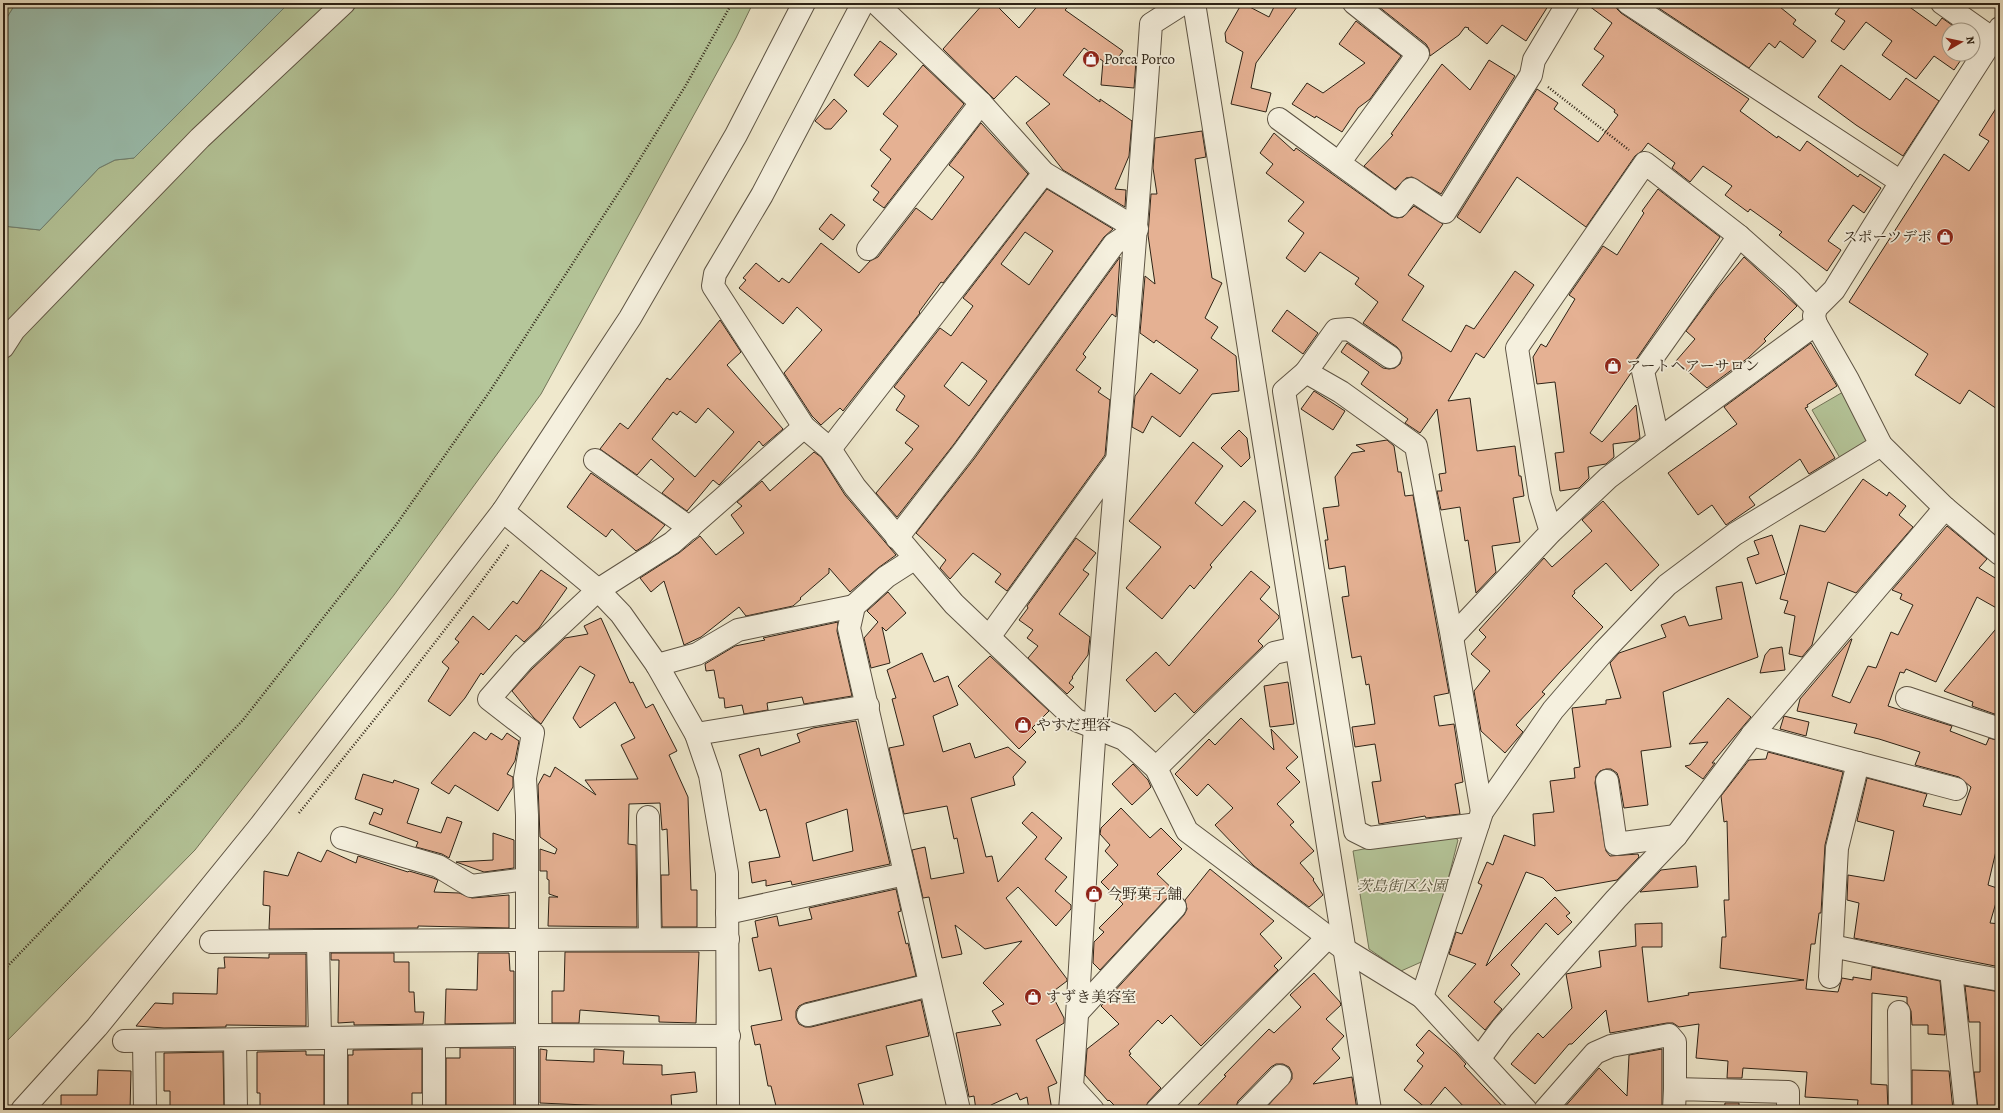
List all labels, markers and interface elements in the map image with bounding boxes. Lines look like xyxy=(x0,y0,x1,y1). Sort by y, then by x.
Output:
north arrow xyxy=(1941,22,1981,62)
text: N xyxy=(1962,35,1978,46)
shop icon: Porca Porco xyxy=(1081,49,1101,69)
place label: Porca Porco xyxy=(1104,49,1175,69)
place label: スポーツデポ xyxy=(1843,227,1932,247)
shop icon: スポーツデポ xyxy=(1935,227,1955,247)
shop icon: アートヘアーサロン xyxy=(1603,356,1623,376)
place label: アートヘアーサロン xyxy=(1626,356,1760,376)
shop icon: やすだ理容 xyxy=(1013,715,1033,735)
place label: やすだ理容 xyxy=(1036,715,1111,735)
park label: 茨島街区公園 xyxy=(1357,876,1450,896)
shop icon: 今野菓子舗 xyxy=(1084,884,1104,904)
place label: 今野菓子舗 xyxy=(1107,884,1182,904)
shop icon: すずき美容室 xyxy=(1023,987,1043,1007)
place label: すずき美容室 xyxy=(1046,987,1136,1007)

